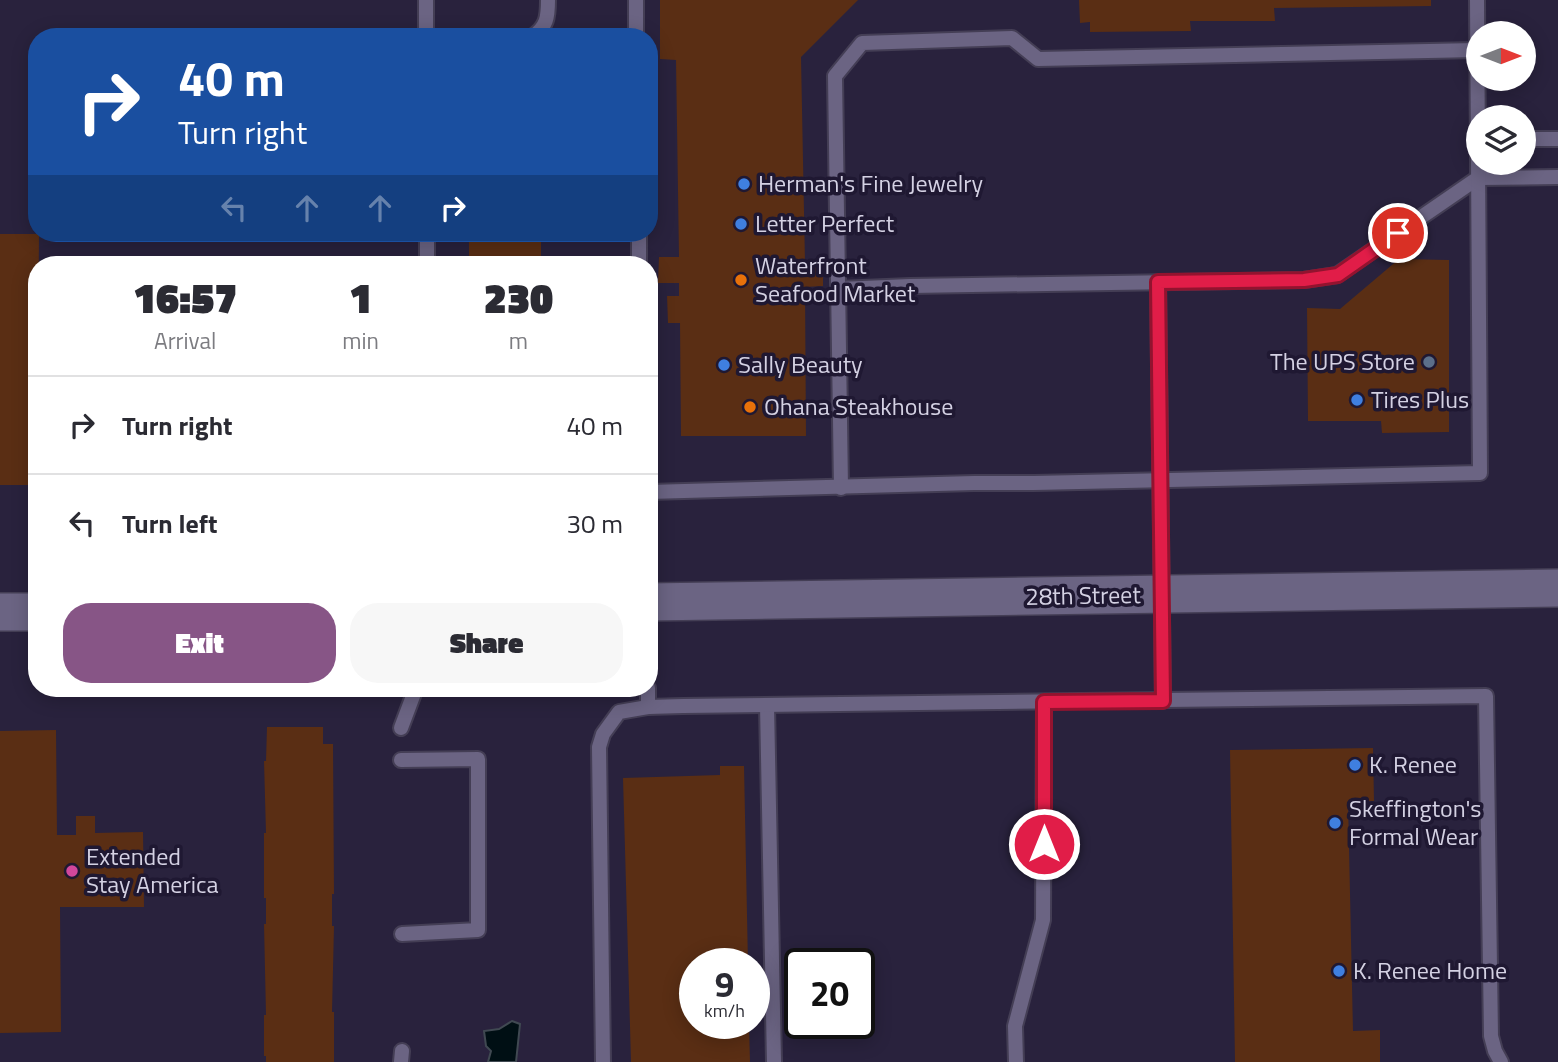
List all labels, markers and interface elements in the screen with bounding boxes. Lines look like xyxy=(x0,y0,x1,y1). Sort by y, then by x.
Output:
north arrow xyxy=(1466,21,1536,91)
map controls xyxy=(1466,21,1536,175)
text: 40 m xyxy=(178,40,285,115)
icon: right xyxy=(63,56,154,147)
button: layers xyxy=(1466,105,1536,175)
text: Turn right xyxy=(178,108,307,156)
place label: Herman's Fine Jewelry xyxy=(758,165,984,201)
marker: Herman's Fine Jewelry xyxy=(736,176,752,192)
icon: left xyxy=(215,189,253,227)
icon: ahead xyxy=(288,189,326,227)
icon: ahead xyxy=(361,189,399,227)
icon: right xyxy=(434,189,472,227)
pin xyxy=(1368,203,1428,263)
place label: Letter Perfect xyxy=(755,205,895,241)
icon: arrive xyxy=(1379,214,1417,252)
marker: Letter Perfect xyxy=(733,216,749,232)
place label: Waterfront Seafood Market xyxy=(755,247,916,311)
text: 16:57 xyxy=(133,265,237,329)
text: 1 xyxy=(349,265,372,329)
text: 230 xyxy=(484,265,553,329)
marker: Waterfront Seafood Market xyxy=(733,272,749,288)
text: Arrival xyxy=(154,323,216,358)
text: min xyxy=(342,323,379,358)
text: m xyxy=(509,323,528,358)
place label: The UPS Store xyxy=(1270,343,1415,379)
place label: Sally Beauty xyxy=(738,346,863,382)
marker: The UPS Store xyxy=(1421,354,1437,370)
marker: Sally Beauty xyxy=(716,357,732,373)
place label: Tires Plus xyxy=(1371,381,1469,417)
place label: Ohana Steakhouse xyxy=(764,388,953,424)
marker: Tires Plus xyxy=(1349,392,1365,408)
marker: Ohana Steakhouse xyxy=(742,399,758,415)
icon: right xyxy=(63,406,101,444)
text: Turn right xyxy=(122,406,233,445)
text: 40 m xyxy=(566,406,623,445)
icon: left xyxy=(63,504,101,542)
text: Turn left xyxy=(122,504,217,543)
text: 30 m xyxy=(566,504,623,543)
street label: 28th Street xyxy=(1025,576,1142,614)
button: Exit xyxy=(63,603,336,683)
button: Share xyxy=(350,603,623,683)
place label: K. Renee xyxy=(1369,746,1457,782)
marker: K. Renee xyxy=(1347,757,1363,773)
place label: Skeffington's Formal Wear xyxy=(1349,790,1481,854)
position arrow xyxy=(1007,807,1081,881)
marker: Skeffington's Formal Wear xyxy=(1327,815,1343,831)
place label: Extended Stay America xyxy=(86,838,219,902)
marker: Extended Stay America xyxy=(64,863,80,879)
speed limit sign: 20 xyxy=(784,948,875,1039)
place label: K. Renee Home xyxy=(1353,952,1507,988)
text: 9 xyxy=(715,957,734,1011)
marker: K. Renee Home xyxy=(1331,963,1347,979)
text: km/h xyxy=(704,997,745,1024)

